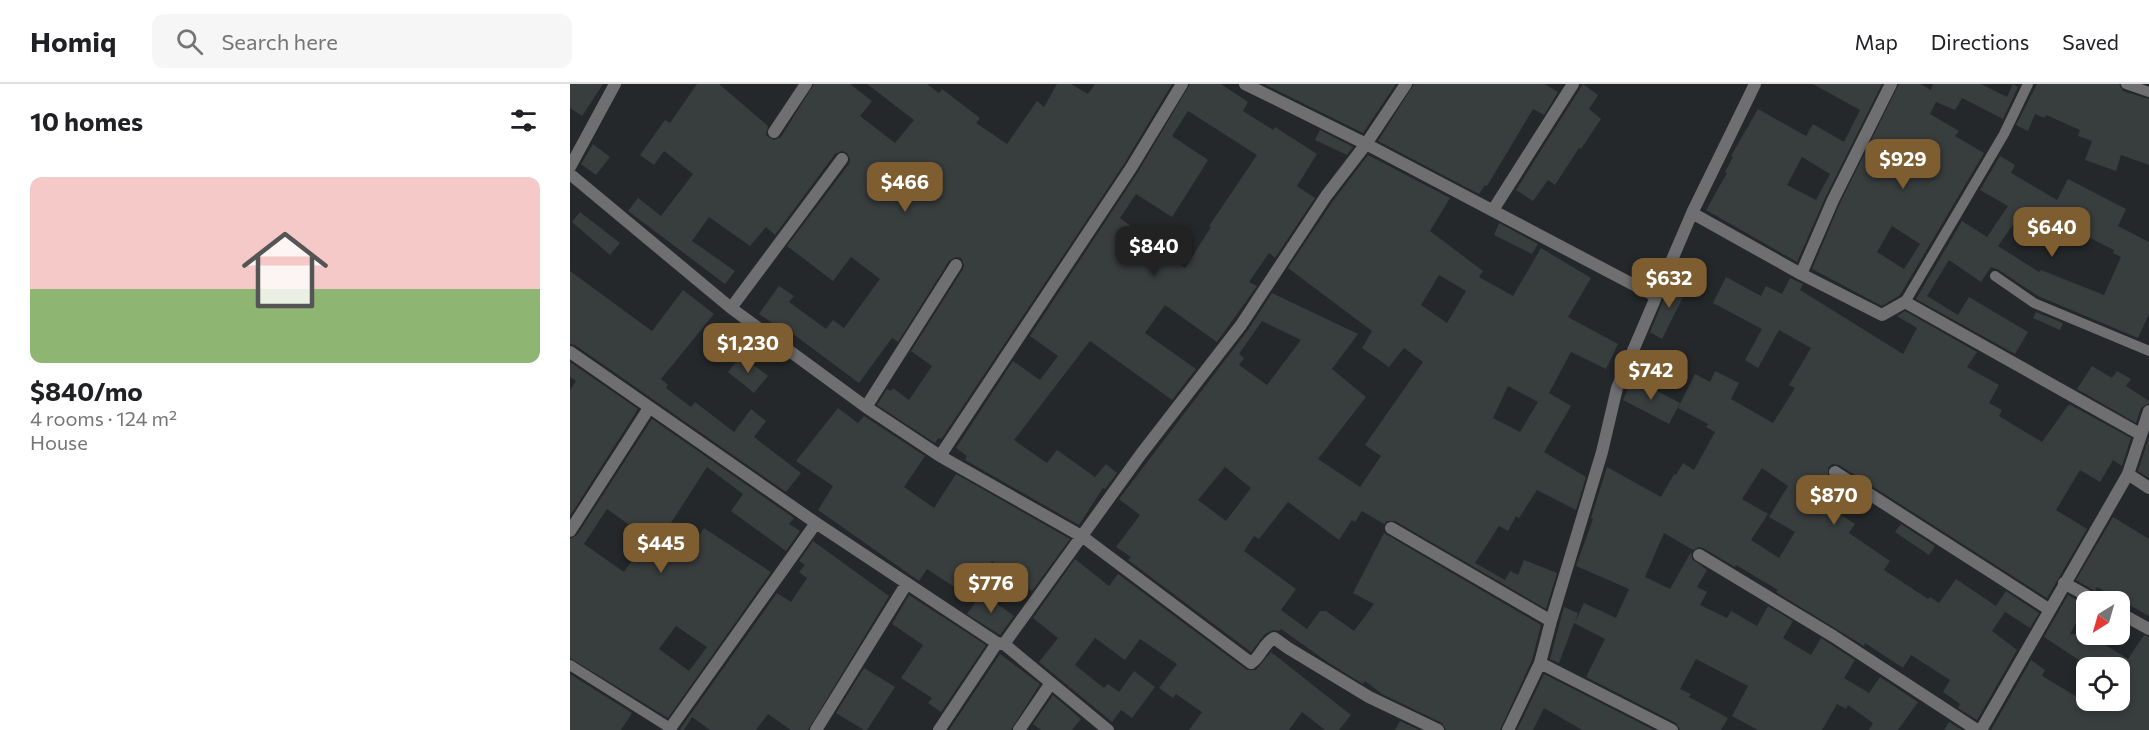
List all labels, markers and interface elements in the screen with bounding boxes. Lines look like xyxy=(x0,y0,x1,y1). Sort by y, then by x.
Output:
search box xyxy=(152,14,572,68)
text: Homiq xyxy=(30,24,116,58)
icon: search xyxy=(173,25,206,58)
text: Search here xyxy=(221,28,338,55)
text: Map xyxy=(1855,29,1898,54)
text: Directions xyxy=(1931,29,2029,54)
text: Saved xyxy=(2062,29,2119,54)
icon: filters xyxy=(507,104,540,137)
text: 10 homes xyxy=(30,105,143,136)
pin: $929 xyxy=(1867,139,1939,190)
text: $929 xyxy=(1879,146,1927,170)
pin: $466 xyxy=(869,162,941,213)
text: $466 xyxy=(881,169,929,193)
pin: $640 xyxy=(2016,207,2088,258)
text: $640 xyxy=(2027,214,2077,238)
icon: home xyxy=(231,216,339,324)
pin: $840 xyxy=(1118,226,1190,277)
text: $840 xyxy=(1129,233,1179,257)
pin: $632 xyxy=(1633,258,1705,309)
text: $632 xyxy=(1646,265,1692,289)
pin: $1,230 xyxy=(699,323,797,374)
text: $1,230 xyxy=(717,330,779,354)
pin: $742 xyxy=(1615,350,1687,401)
text: $742 xyxy=(1629,357,1673,381)
text: $840/mo xyxy=(30,375,143,406)
text: 4 rooms · 124 m² xyxy=(30,406,177,430)
text: House xyxy=(30,430,88,454)
pin: $870 xyxy=(1798,475,1870,526)
text: $870 xyxy=(1810,482,1858,506)
pin: $445 xyxy=(625,523,697,574)
text: $445 xyxy=(637,530,685,554)
pin: $776 xyxy=(955,563,1027,614)
text: $776 xyxy=(968,570,1014,594)
north arrow xyxy=(2076,591,2130,645)
map controls xyxy=(2076,591,2130,711)
button: locate xyxy=(2076,657,2130,711)

